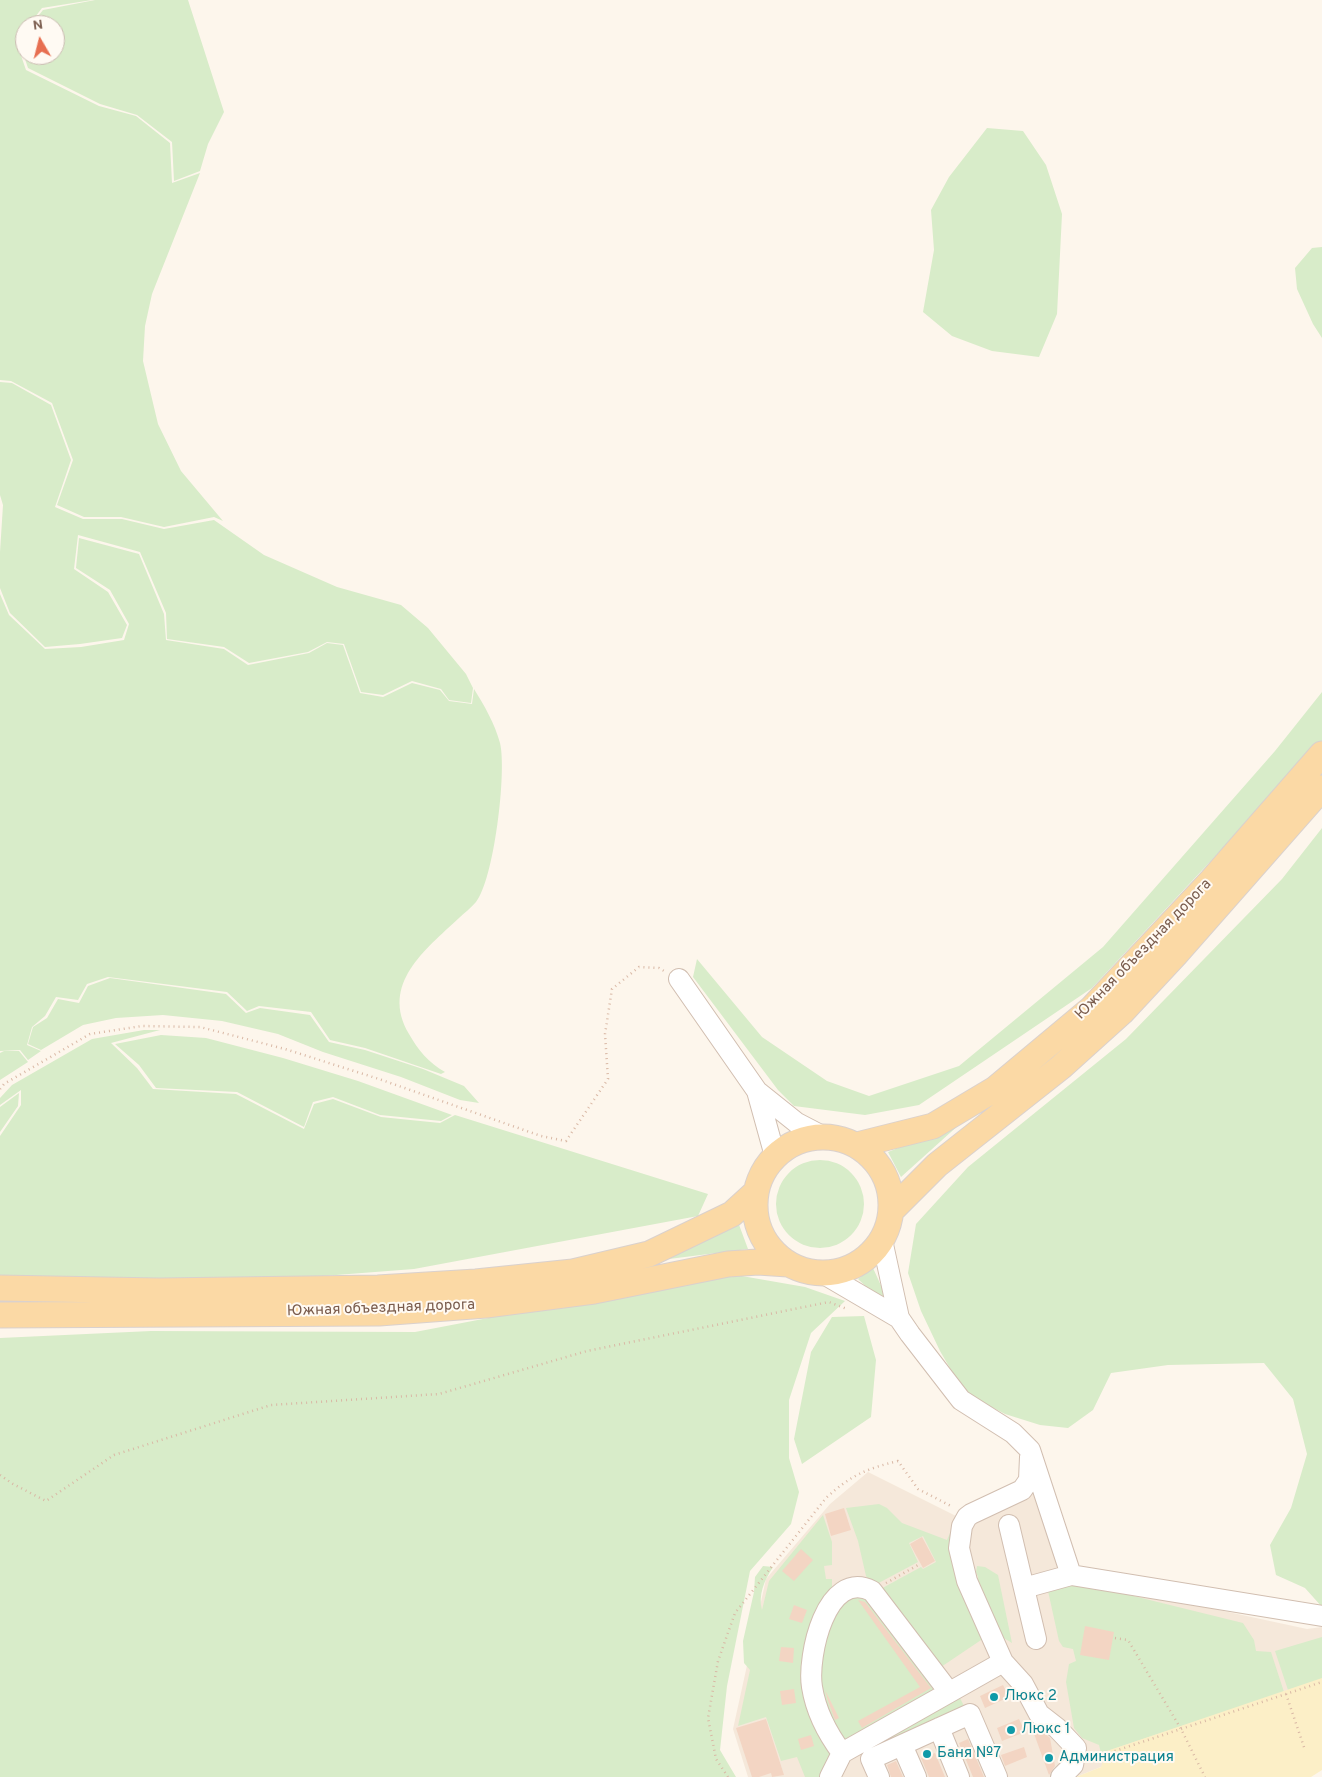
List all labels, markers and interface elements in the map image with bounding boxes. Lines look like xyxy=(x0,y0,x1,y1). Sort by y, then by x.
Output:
north arrow xyxy=(15,15,65,65)
text: N xyxy=(32,17,44,35)
street label: Южная объездная дорога xyxy=(1072,876,1216,1024)
street label: Южная объездная дорога xyxy=(287,1297,475,1321)
place label: Люкс 2 xyxy=(1004,1688,1057,1706)
marker: Люкс 2 xyxy=(988,1691,1000,1703)
place label: Люкс 1 xyxy=(1021,1721,1070,1739)
marker: Люкс 1 xyxy=(1005,1724,1017,1736)
place label: Баня №7 xyxy=(937,1745,1001,1763)
marker: Баня №7 xyxy=(921,1748,933,1760)
place label: Администрация xyxy=(1059,1749,1174,1767)
marker: Администрация xyxy=(1043,1752,1055,1764)

